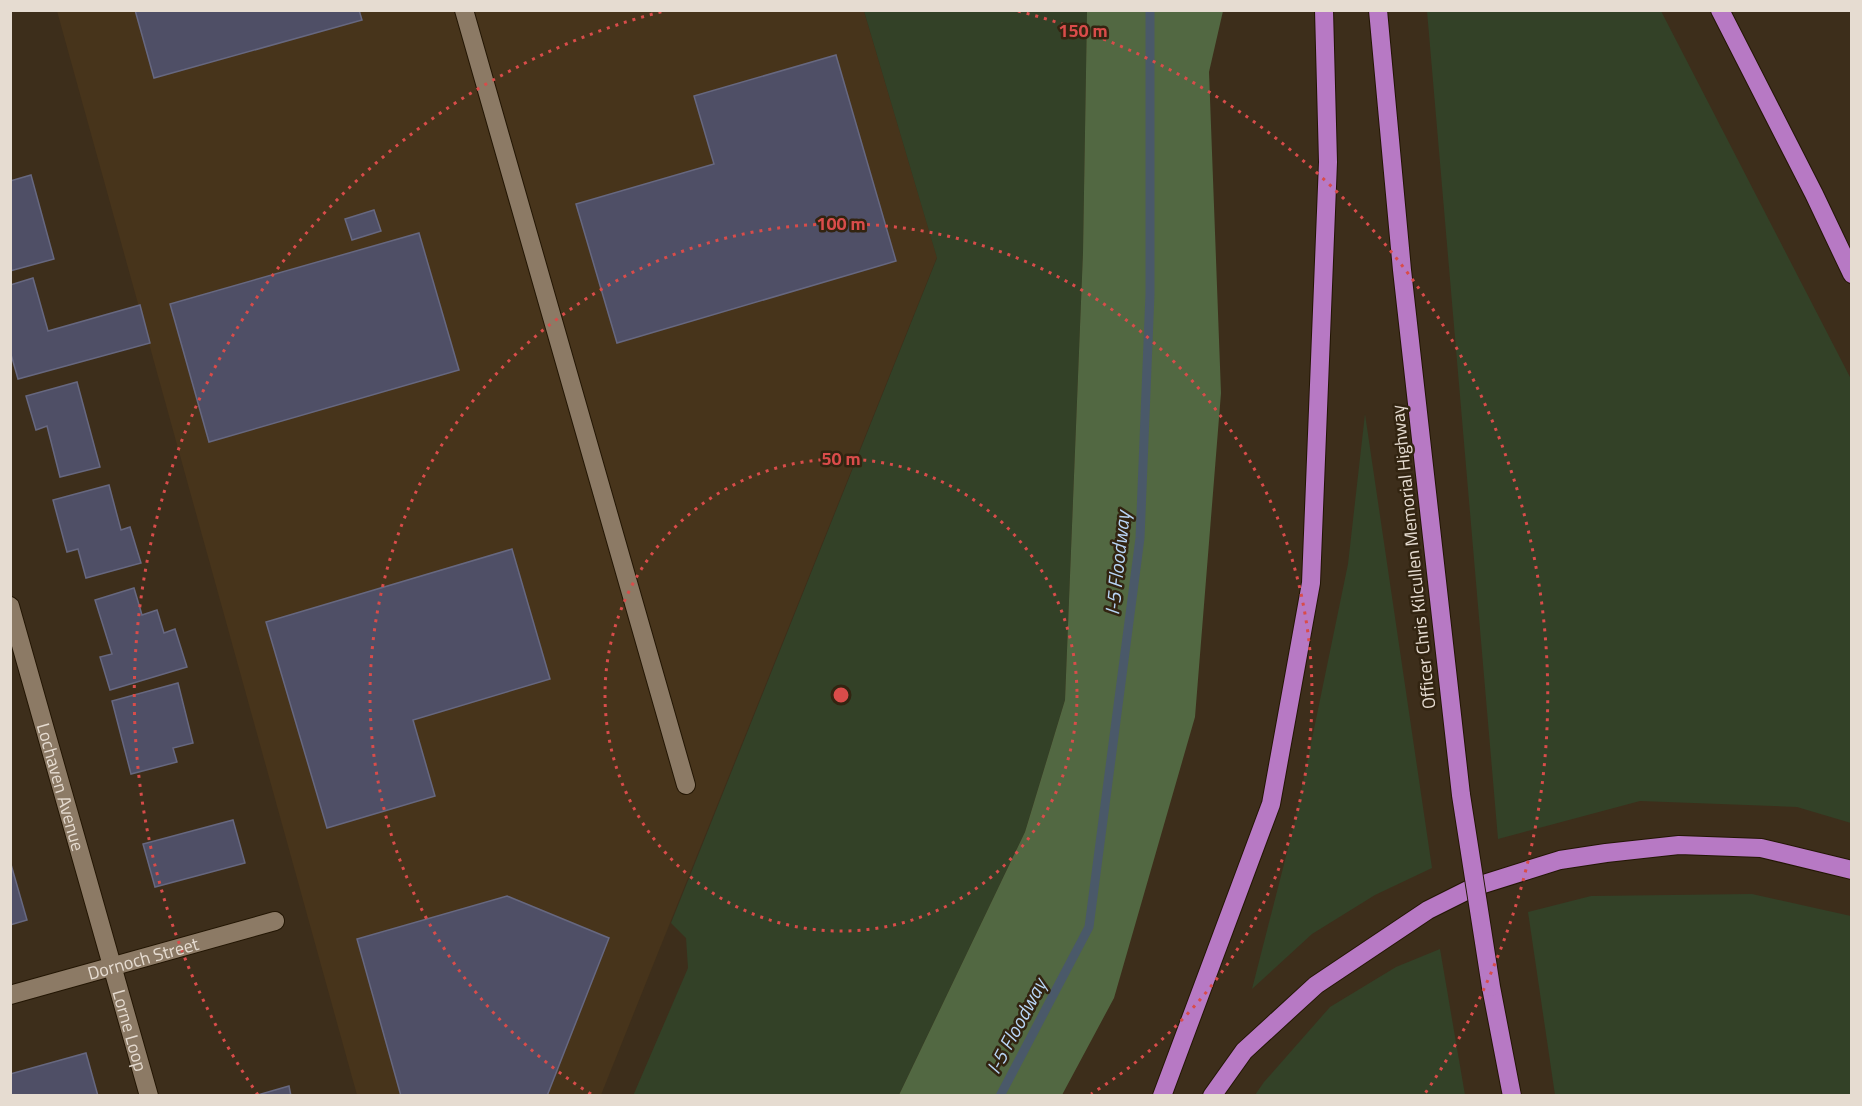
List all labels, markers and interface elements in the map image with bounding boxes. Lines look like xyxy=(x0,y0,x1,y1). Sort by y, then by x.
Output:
text: 150 m xyxy=(1058,17,1108,44)
text: 100 m xyxy=(816,210,866,237)
street label: Officer Chris Kilcullen Memorial Highway xyxy=(1384,403,1442,710)
text: 50 m xyxy=(821,445,861,472)
water label: I-5 Floodway xyxy=(1096,508,1138,616)
centre of rings xyxy=(831,685,851,705)
street label: Lochaven Avenue xyxy=(30,720,92,854)
street label: Dornoch Street xyxy=(84,929,202,986)
water label: I-5 Floodway xyxy=(978,971,1055,1079)
street label: Lorne Loop xyxy=(106,986,155,1074)

